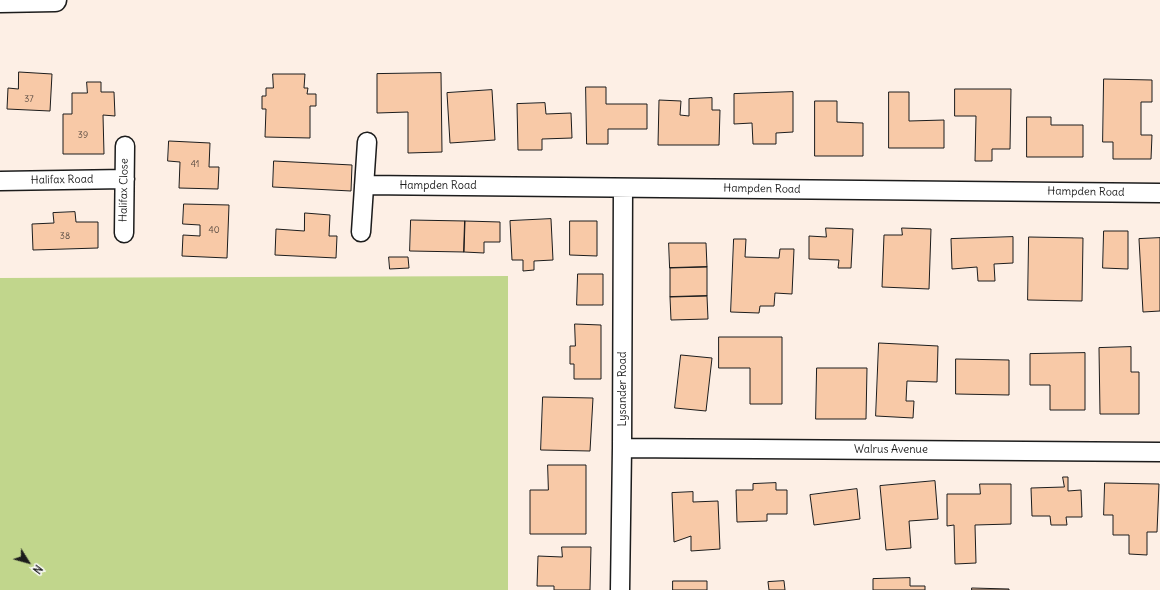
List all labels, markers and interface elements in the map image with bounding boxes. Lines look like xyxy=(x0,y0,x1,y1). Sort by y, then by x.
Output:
house number: 37 xyxy=(24,94,34,104)
house number: 39 xyxy=(78,130,88,140)
street label: Halifax Close xyxy=(117,158,131,222)
house number: 41 xyxy=(191,159,199,169)
street label: Halifax Road xyxy=(31,173,93,187)
street label: Hampden Road xyxy=(399,179,477,193)
street label: Hampden Road xyxy=(723,182,801,196)
street label: Hampden Road xyxy=(1047,185,1125,199)
house number: 40 xyxy=(208,225,220,235)
house number: 38 xyxy=(60,231,70,241)
street label: Lysander Road xyxy=(616,352,630,426)
street label: Walrus Avenue xyxy=(854,443,928,457)
north arrow xyxy=(8,542,48,582)
text: N xyxy=(30,562,45,576)

